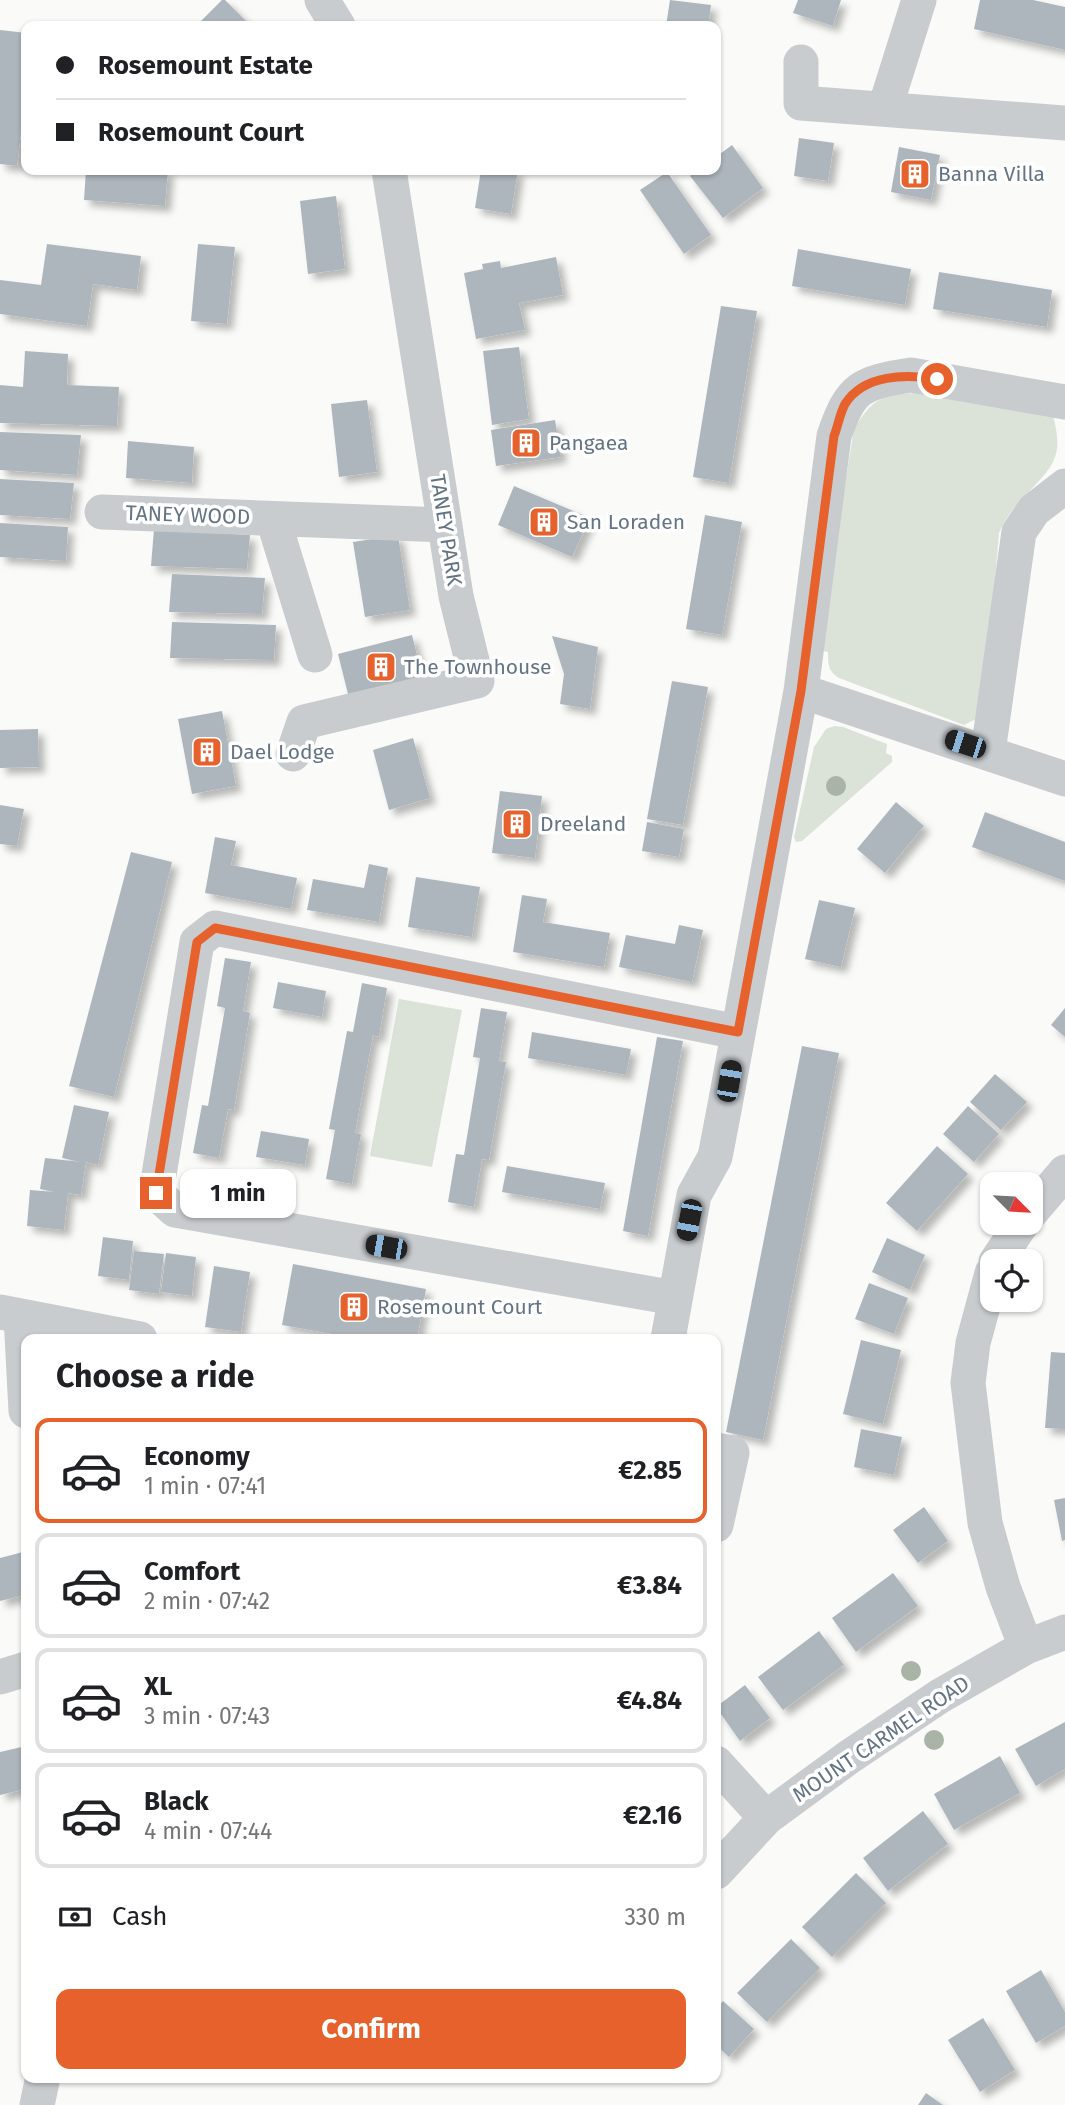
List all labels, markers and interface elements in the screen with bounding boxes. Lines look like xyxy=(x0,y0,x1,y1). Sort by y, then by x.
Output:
text: Rosemount Estate xyxy=(98,50,313,81)
text: Rosemount Court xyxy=(98,117,304,148)
building icon: Banna Villa xyxy=(898,157,932,191)
place label: Banna Villa xyxy=(938,161,1045,187)
route start xyxy=(921,363,953,395)
building icon: Pangaea xyxy=(509,426,543,460)
place label: Pangaea xyxy=(549,430,628,456)
street label: TANEY PARK xyxy=(424,472,468,588)
street label: TANEY WOOD xyxy=(125,500,251,530)
building icon: San Loraden xyxy=(527,505,561,539)
place label: San Loraden xyxy=(567,509,685,535)
building icon: The Townhouse xyxy=(364,650,398,684)
place label: The Townhouse xyxy=(404,654,552,680)
car xyxy=(942,728,989,760)
building icon: Dael Lodge xyxy=(190,735,224,769)
place label: Dael Lodge xyxy=(230,739,335,765)
building icon: Dreeland xyxy=(500,807,534,841)
place label: Dreeland xyxy=(540,811,626,837)
car xyxy=(716,1058,743,1104)
callout: 1 min xyxy=(180,1168,296,1218)
north arrow xyxy=(980,1172,1043,1236)
map controls xyxy=(980,1172,1043,1312)
route end xyxy=(140,1177,172,1209)
text: 1 min xyxy=(210,1179,266,1207)
car xyxy=(675,1197,704,1243)
car xyxy=(364,1233,409,1261)
button: locate xyxy=(980,1249,1043,1312)
building icon: Rosemount Court xyxy=(337,1290,371,1324)
place label: Rosemount Court xyxy=(377,1294,543,1320)
text: Choose a ride xyxy=(56,1357,254,1395)
icon: car xyxy=(60,1439,123,1502)
text: Economy xyxy=(144,1441,250,1472)
text: €2.85 xyxy=(618,1455,682,1486)
text: 1 min · 07:41 xyxy=(144,1472,266,1500)
icon: car xyxy=(60,1554,123,1617)
text: Comfort xyxy=(144,1556,240,1587)
text: €3.84 xyxy=(617,1570,682,1601)
text: 2 min · 07:42 xyxy=(144,1587,270,1615)
icon: car xyxy=(60,1669,123,1732)
street label: MOUNT CARMEL ROAD xyxy=(788,1670,974,1808)
text: XL xyxy=(144,1671,172,1702)
text: €4.84 xyxy=(617,1685,682,1716)
text: 3 min · 07:43 xyxy=(144,1702,270,1730)
icon: car xyxy=(60,1784,123,1847)
text: Black xyxy=(144,1786,209,1817)
text: €2.16 xyxy=(623,1800,682,1831)
text: 4 min · 07:44 xyxy=(144,1817,272,1845)
icon: cash xyxy=(56,1898,94,1936)
text: Cash xyxy=(112,1901,168,1932)
text: 330 m xyxy=(624,1903,686,1931)
button: Confirm xyxy=(56,1989,686,2069)

